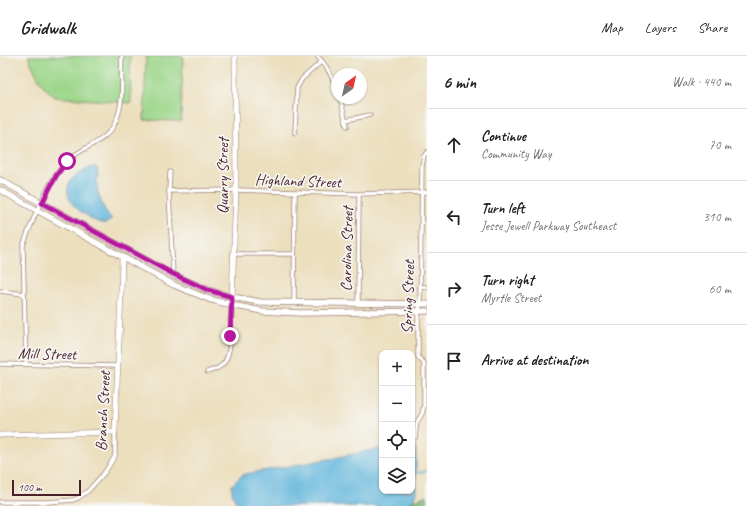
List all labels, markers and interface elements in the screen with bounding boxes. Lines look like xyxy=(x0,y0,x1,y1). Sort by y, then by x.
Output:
text: Gridwalk xyxy=(20,16,76,40)
text: Map xyxy=(601,19,623,36)
text: Layers xyxy=(645,19,676,36)
text: Share xyxy=(698,19,727,36)
north arrow xyxy=(331,68,367,104)
text: 6 min xyxy=(443,72,476,93)
text: Walk · 440 m xyxy=(672,74,731,90)
text: Continue xyxy=(481,127,526,146)
icon: ahead xyxy=(443,134,465,156)
street label: Quarry Street xyxy=(213,135,233,214)
text: 70 m xyxy=(709,137,731,153)
text: Community Way xyxy=(481,146,551,162)
route start xyxy=(58,152,76,170)
street label: Highland Street xyxy=(255,170,343,193)
text: Turn left xyxy=(481,199,524,218)
street label: Carolina Street xyxy=(336,204,358,291)
icon: left xyxy=(443,206,465,228)
text: 310 m xyxy=(703,209,731,225)
text: Jesse Jewell Parkway Southeast xyxy=(481,218,616,234)
street label: Spring Street xyxy=(397,258,419,334)
text: Turn right xyxy=(481,271,534,290)
icon: right xyxy=(443,278,465,300)
text: 60 m xyxy=(709,281,731,297)
text: Myrtle Street xyxy=(481,290,541,306)
route end xyxy=(221,327,239,345)
street label: Mill Street xyxy=(18,343,78,365)
map controls xyxy=(379,350,415,494)
button: + xyxy=(379,350,415,386)
icon: arrive xyxy=(443,350,465,372)
text: Arrive at destination xyxy=(481,351,588,370)
street label: Branch Street xyxy=(91,369,115,452)
button: − xyxy=(379,386,415,422)
button: locate xyxy=(379,422,415,458)
button: layers xyxy=(379,458,415,494)
scale bar xyxy=(12,478,81,497)
text: 100 m xyxy=(18,480,42,494)

